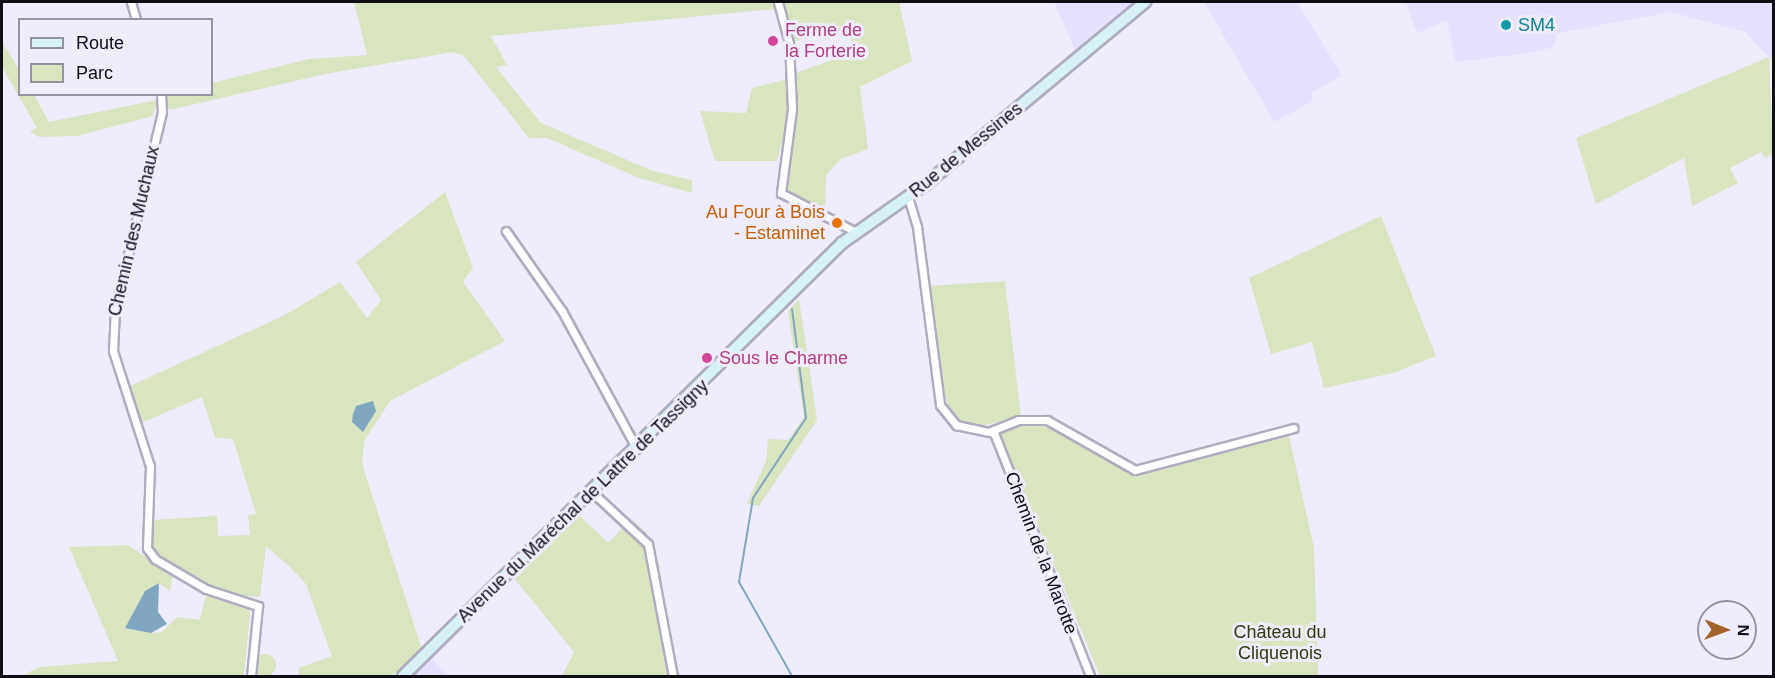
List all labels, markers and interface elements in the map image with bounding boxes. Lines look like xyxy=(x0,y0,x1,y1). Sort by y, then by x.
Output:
place label: SM4 xyxy=(1518,14,1555,36)
legend xyxy=(18,18,213,96)
marker: SM4 xyxy=(1499,18,1513,32)
place label: Ferme de la Forterie xyxy=(785,20,866,63)
text: Route xyxy=(76,33,124,53)
marker: Ferme de la Forterie xyxy=(766,34,780,48)
text: Parc xyxy=(76,63,113,83)
street label: Rue de Messines xyxy=(905,98,1027,202)
street label: Chemin des Muchaux xyxy=(104,144,164,318)
place label: Au Four à Bois - Estaminet xyxy=(706,202,825,244)
marker: Au Four à Bois - Estaminet xyxy=(830,216,844,230)
place label: Sous le Charme xyxy=(719,347,848,369)
marker: Sous le Charme xyxy=(700,351,714,365)
street label: Avenue du Maréchal de Lattre de Tassigny xyxy=(453,375,713,627)
street label: Chemin de la Marotte xyxy=(1000,469,1082,637)
north arrow xyxy=(1697,600,1757,660)
park label: Château du Cliquenois xyxy=(1233,622,1327,664)
text: N xyxy=(1735,624,1752,636)

